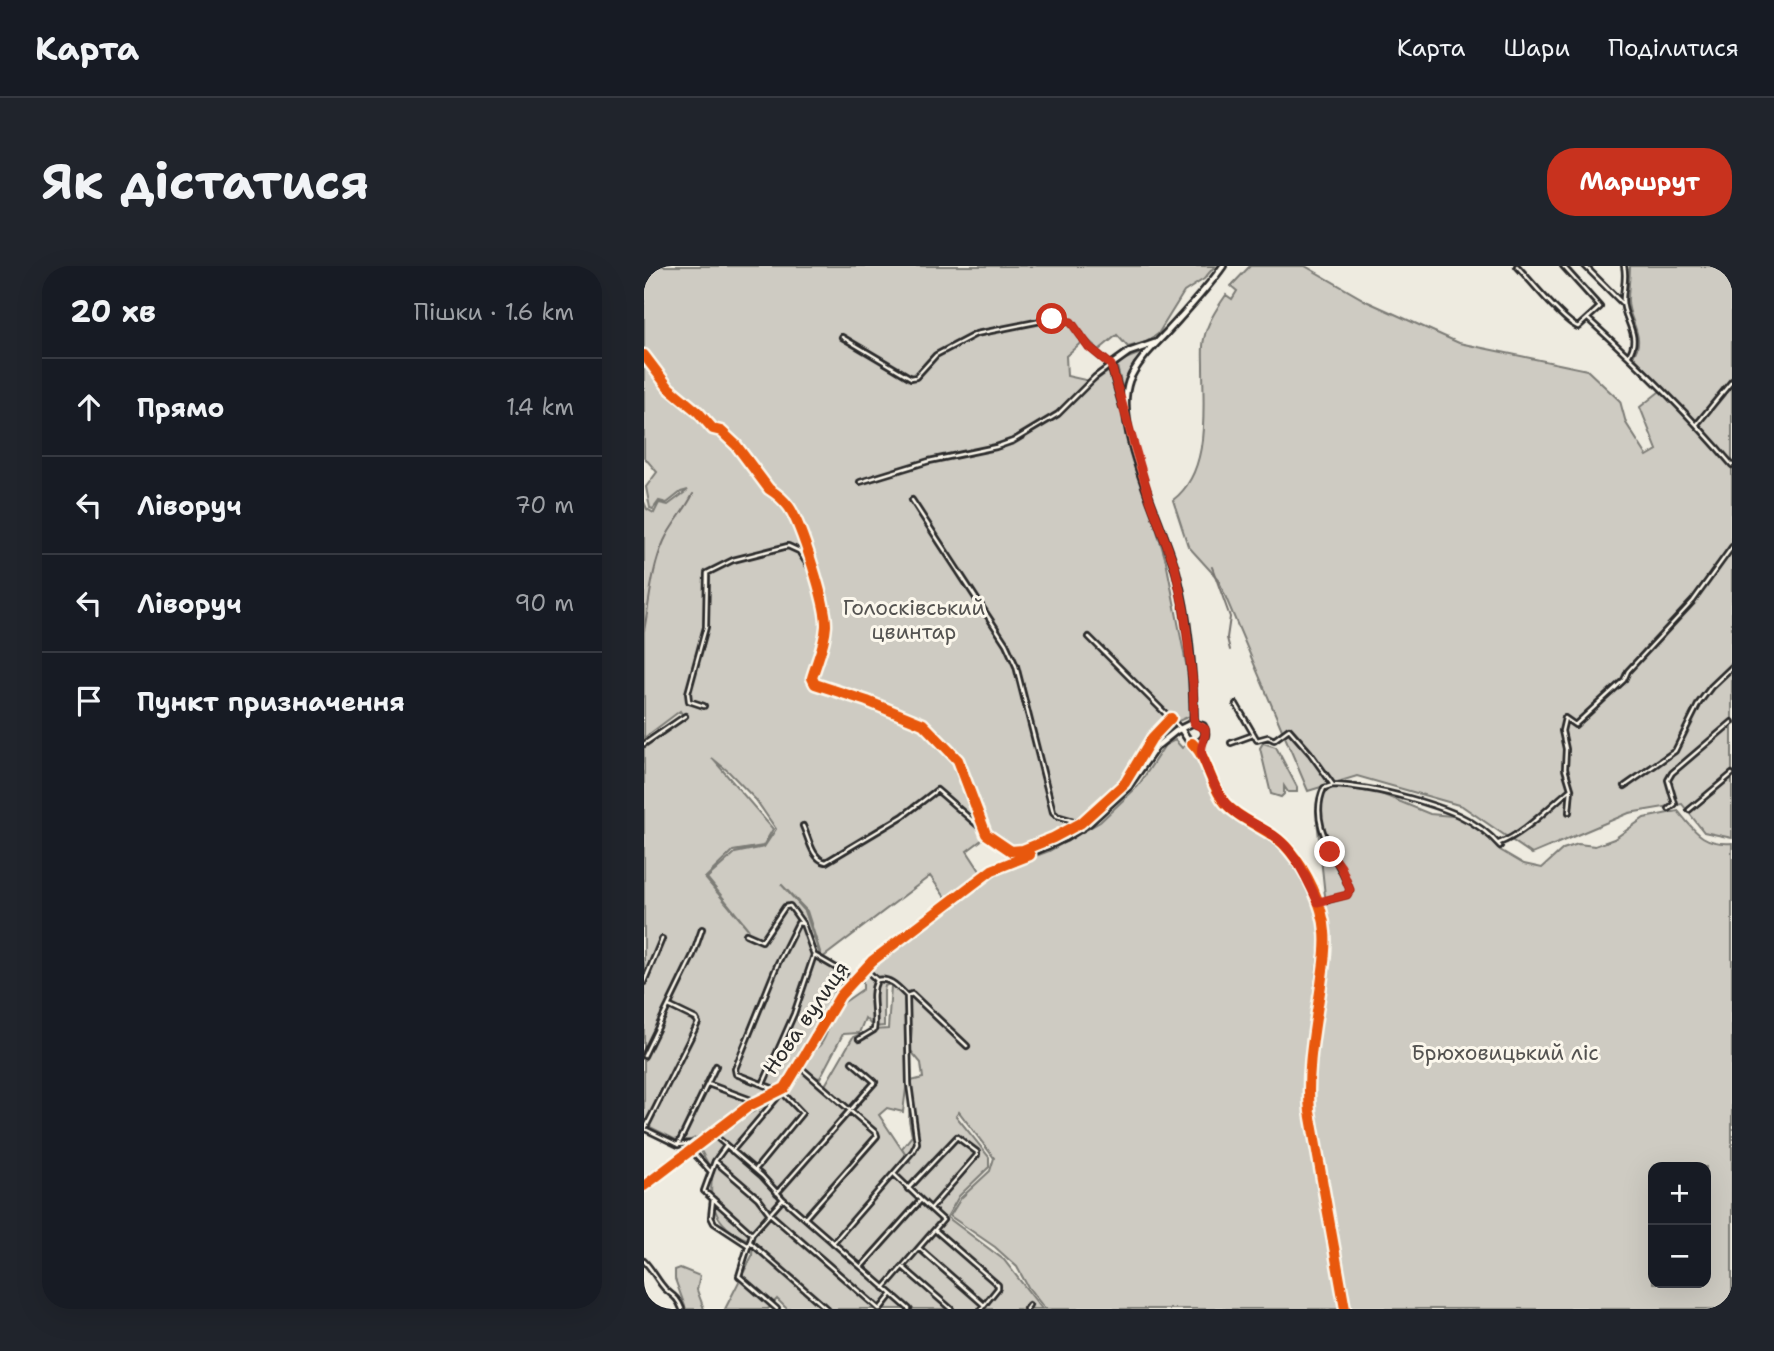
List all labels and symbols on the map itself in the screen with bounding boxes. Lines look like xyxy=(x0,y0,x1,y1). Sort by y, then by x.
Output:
route start xyxy=(1036,303,1067,334)
park label: Голосківський цвинтар xyxy=(843,594,985,646)
route end xyxy=(1314,836,1345,867)
street label: Нова вулиця xyxy=(757,956,855,1080)
park label: Брюховицький ліс xyxy=(1411,1039,1599,1067)

